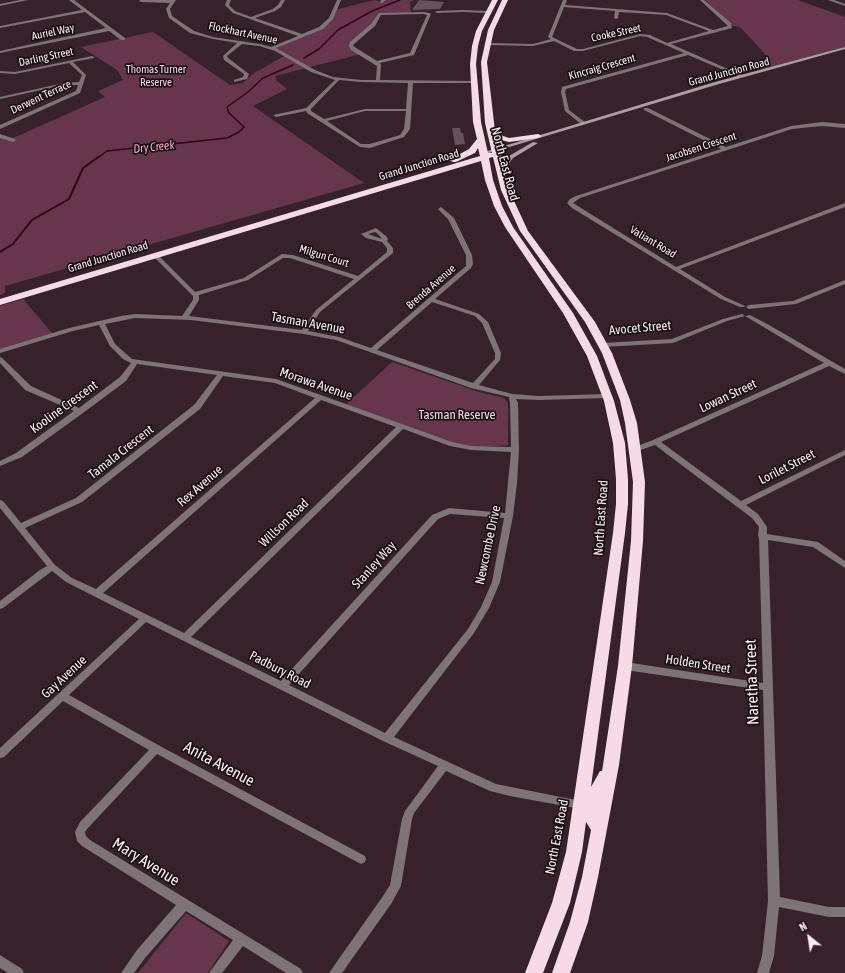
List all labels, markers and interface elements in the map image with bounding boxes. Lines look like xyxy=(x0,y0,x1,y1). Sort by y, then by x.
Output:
street label: Flockhart Avenue xyxy=(207,19,279,47)
street label: Auriel Way xyxy=(31,21,75,43)
street label: Cooke Street xyxy=(590,21,642,45)
street label: Darling Street xyxy=(17,45,75,69)
street label: Kincraig Crescent xyxy=(567,51,637,83)
street label: Grand Junction Road xyxy=(687,55,771,89)
park label: Thomas Turner Reserve xyxy=(126,63,186,89)
street label: Derwent Terrace xyxy=(9,77,73,117)
street label: North East Road xyxy=(488,125,522,203)
street label: Jacobsen Crescent xyxy=(664,129,738,165)
water label: Dry Creek xyxy=(133,138,175,156)
street label: Grand Junction Road xyxy=(377,147,461,183)
street label: Valiant Road xyxy=(627,223,679,261)
street label: Grand Junction Road xyxy=(66,239,150,275)
street label: Milgun Court xyxy=(298,242,350,270)
street label: Brenda Avenue xyxy=(404,262,458,312)
street label: Tasman Avenue xyxy=(270,309,346,337)
street label: Avocet Street xyxy=(608,318,672,338)
street label: Morawa Avenue xyxy=(278,364,354,404)
street label: Lowan Street xyxy=(697,376,759,416)
street label: Kooline Crescent xyxy=(27,377,101,437)
park label: Tasman Reserve xyxy=(419,407,495,423)
street label: Tamala Crescent xyxy=(85,422,157,482)
street label: Lorilet Street xyxy=(756,446,818,488)
street label: Rex Avenue xyxy=(174,462,226,510)
street label: North East Road xyxy=(591,480,611,556)
street label: Willson Road xyxy=(256,496,312,550)
street label: Newcombe Drive xyxy=(472,504,504,586)
street label: Stanley Way xyxy=(349,538,399,592)
street label: Naretha Street xyxy=(741,639,763,725)
street label: Padbury Road xyxy=(247,648,313,692)
street label: Holden Street xyxy=(664,651,732,677)
street label: Gay Avenue xyxy=(38,652,90,702)
street label: Anita Avenue xyxy=(180,737,258,791)
street label: North East Road xyxy=(542,798,572,876)
street label: Mary Avenue xyxy=(109,834,183,890)
north arrow xyxy=(789,917,829,957)
text: N xyxy=(797,920,809,933)

